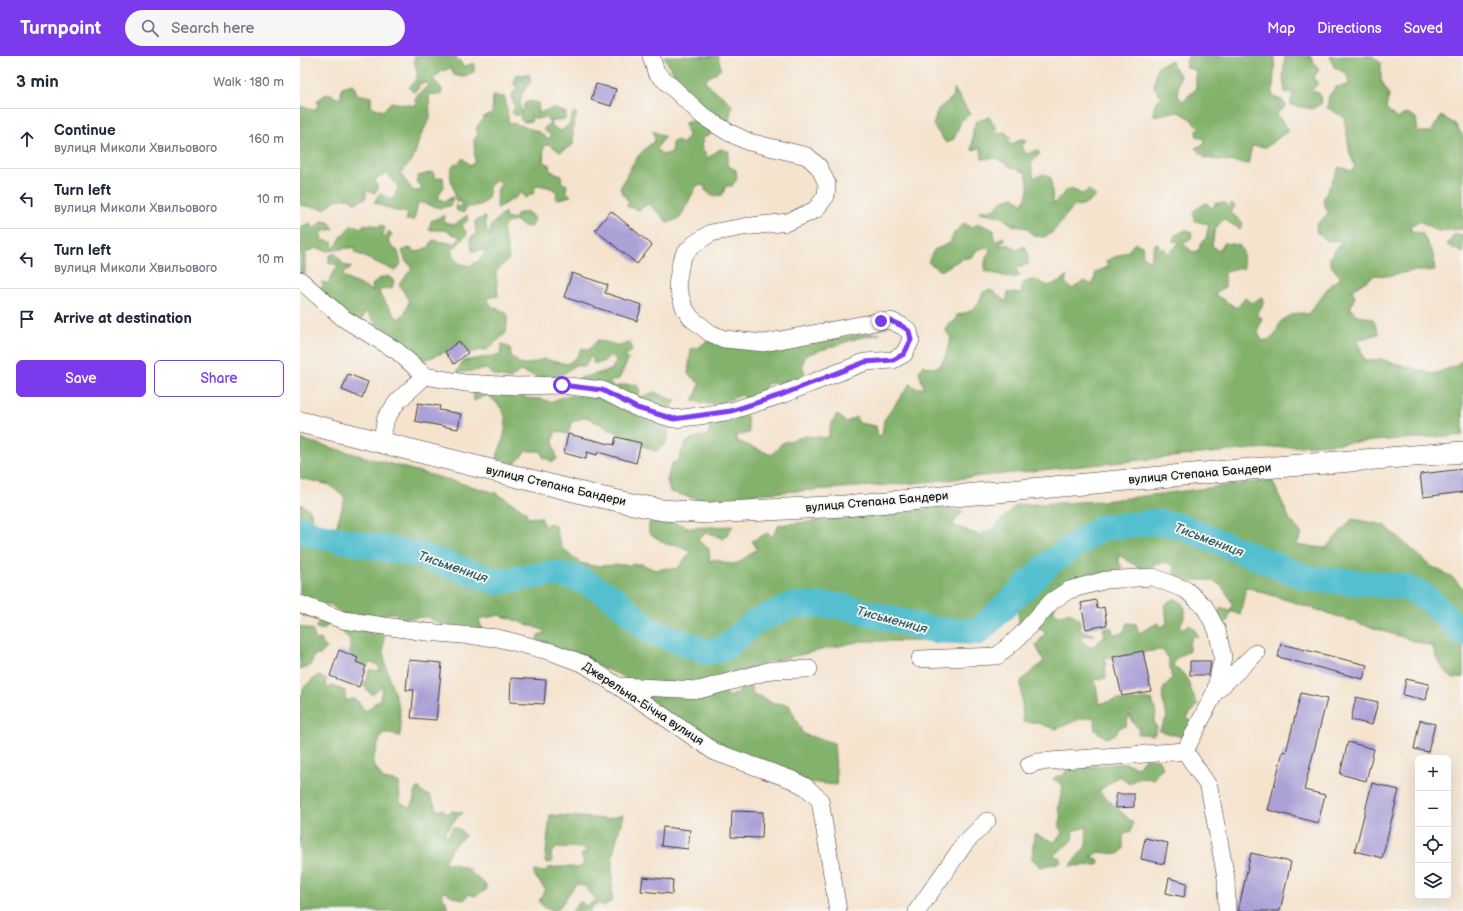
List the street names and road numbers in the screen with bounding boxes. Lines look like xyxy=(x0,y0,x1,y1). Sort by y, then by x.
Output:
street label: вулиця Степана Бандери xyxy=(1128,460,1272,488)
street label: вулиця Степана Бандери xyxy=(484,463,628,509)
street label: вулиця Степана Бандери xyxy=(805,488,949,516)
street label: Джерельна-Бічна вулиця xyxy=(580,659,707,749)

